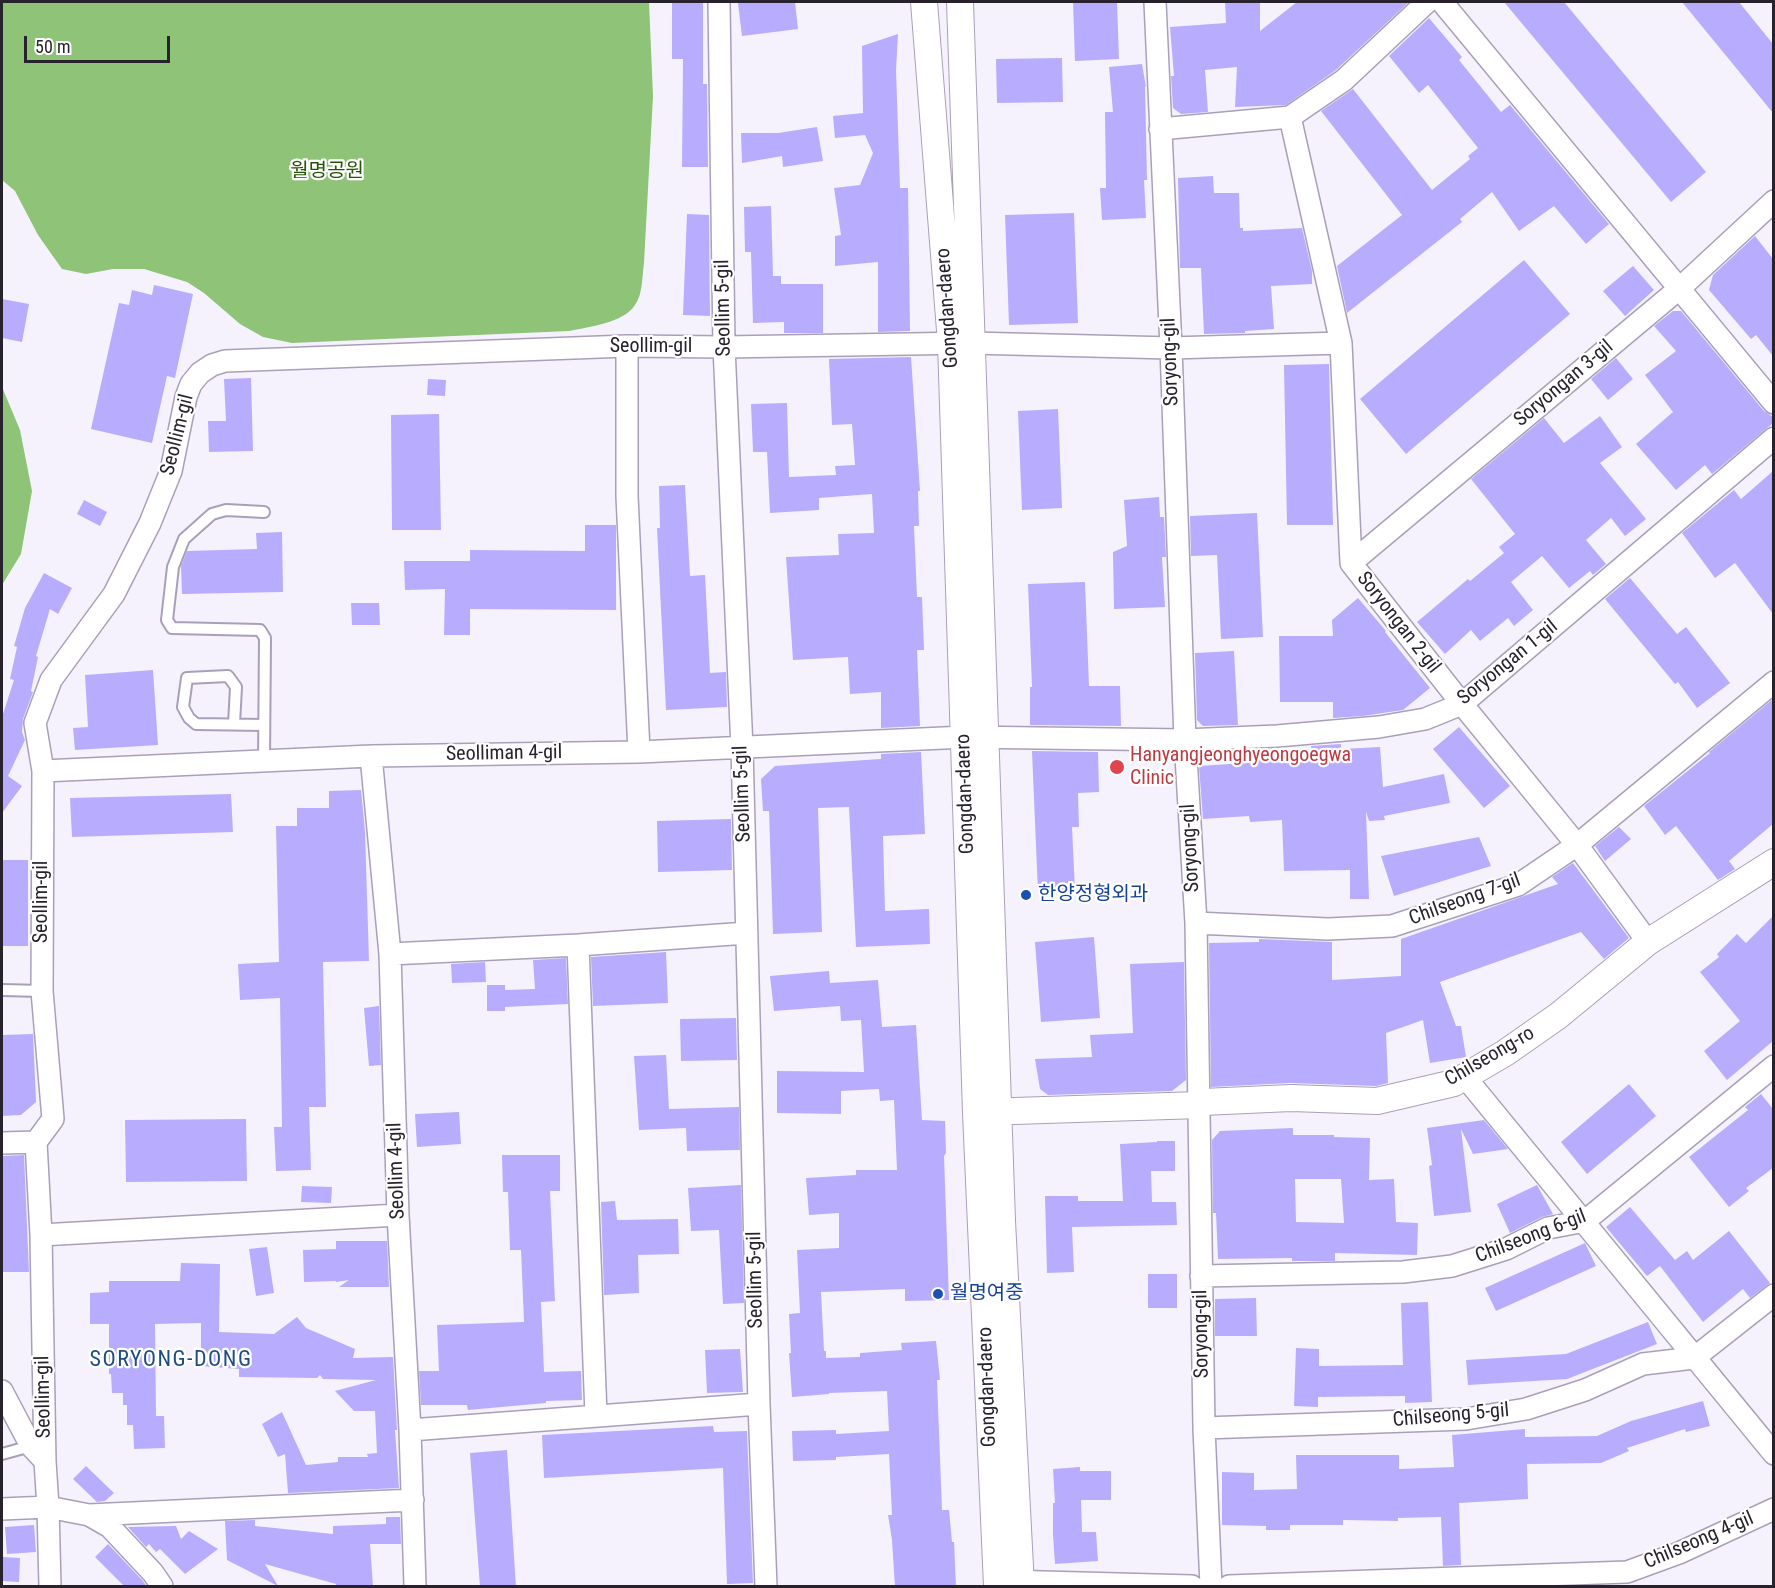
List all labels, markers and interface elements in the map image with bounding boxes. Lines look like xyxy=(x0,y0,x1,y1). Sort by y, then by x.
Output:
scale bar xyxy=(27,24,172,62)
text: 50 m xyxy=(35,36,70,57)
park label: 월명공원 xyxy=(290,160,364,184)
street label: Gongdan-daero xyxy=(932,247,964,369)
street label: Seollim 5-gil xyxy=(711,259,737,357)
street label: Soryong-gil xyxy=(1157,317,1185,407)
street label: Seollim-gil xyxy=(610,335,692,359)
street label: Soryongan 3-gil xyxy=(1509,336,1619,432)
street label: Seollim-gil xyxy=(156,392,200,478)
street label: Soryongan 2-gil xyxy=(1351,567,1445,679)
street label: Soryongan 1-gil xyxy=(1453,615,1563,711)
street label: Gongdan-daero xyxy=(952,733,980,855)
street label: Seolliman 4-gil xyxy=(446,741,562,767)
place label: Hanyangjeonghyeongoegwa Clinic xyxy=(1130,744,1351,791)
street label: Seollim 5-gil xyxy=(729,745,757,843)
marker: Hanyangjeonghyeongoegwa Clinic xyxy=(1108,758,1126,776)
street label: Soryong-gil xyxy=(1177,803,1205,893)
street label: Seollim-gil xyxy=(30,861,54,943)
street label: Chilseong 7-gil xyxy=(1406,869,1524,931)
place label: 한양정형외과 xyxy=(1038,883,1148,907)
marker: 한양정형외과 xyxy=(1019,888,1033,902)
street label: Chilseong-ro xyxy=(1441,1022,1539,1092)
street label: Seollim 4-gil xyxy=(383,1122,411,1220)
street label: Chilseong 6-gil xyxy=(1472,1205,1590,1269)
street label: Seollim 5-gil xyxy=(743,1231,769,1329)
place label: 월명여중 xyxy=(950,1282,1024,1306)
marker: 월명여중 xyxy=(931,1287,945,1301)
street label: Soryong-gil xyxy=(1189,1290,1215,1378)
street label: Gongdan-daero xyxy=(974,1326,1002,1448)
district label: SORYONG-DONG xyxy=(90,1347,252,1373)
street label: Seollim-gil xyxy=(31,1355,57,1439)
street label: Chilseong 5-gil xyxy=(1392,1399,1510,1433)
street label: Chilseong 4-gil xyxy=(1641,1507,1757,1575)

